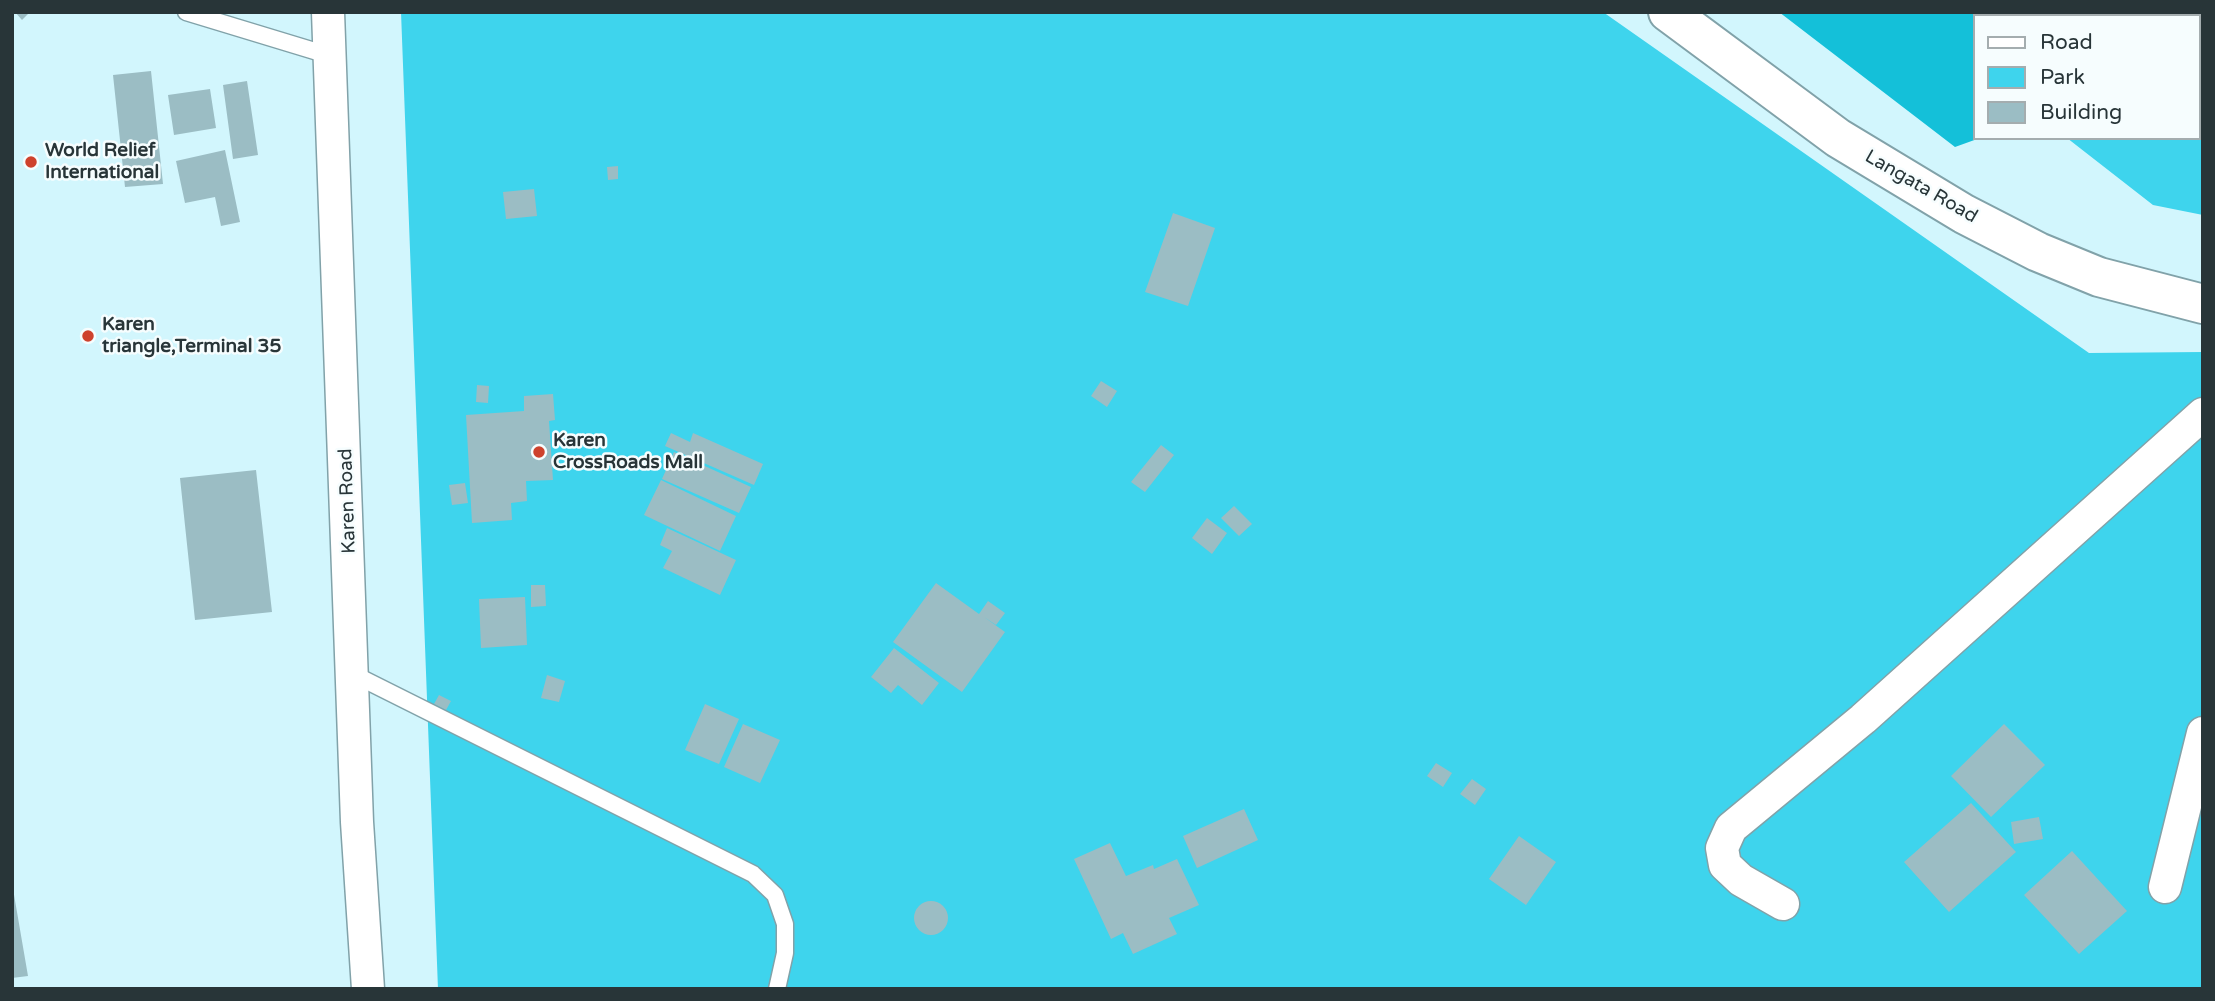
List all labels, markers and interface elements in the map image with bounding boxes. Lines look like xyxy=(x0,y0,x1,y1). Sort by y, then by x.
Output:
legend xyxy=(1974,14,2201,140)
text: Road xyxy=(2040,30,2093,55)
text: Park xyxy=(2040,65,2085,90)
text: Building xyxy=(2040,100,2122,125)
place label: World Relief International xyxy=(45,140,159,184)
street label: Langata Road xyxy=(1861,146,1981,228)
marker: World Relief International xyxy=(23,154,39,170)
place label: Karen triangle,Terminal 35 xyxy=(102,314,281,358)
marker: Karen triangle,Terminal 35 xyxy=(80,328,96,344)
place label: Karen CrossRoads Mall xyxy=(553,430,703,474)
marker: Karen CrossRoads Mall xyxy=(531,444,547,460)
street label: Karen Road xyxy=(335,448,361,554)

